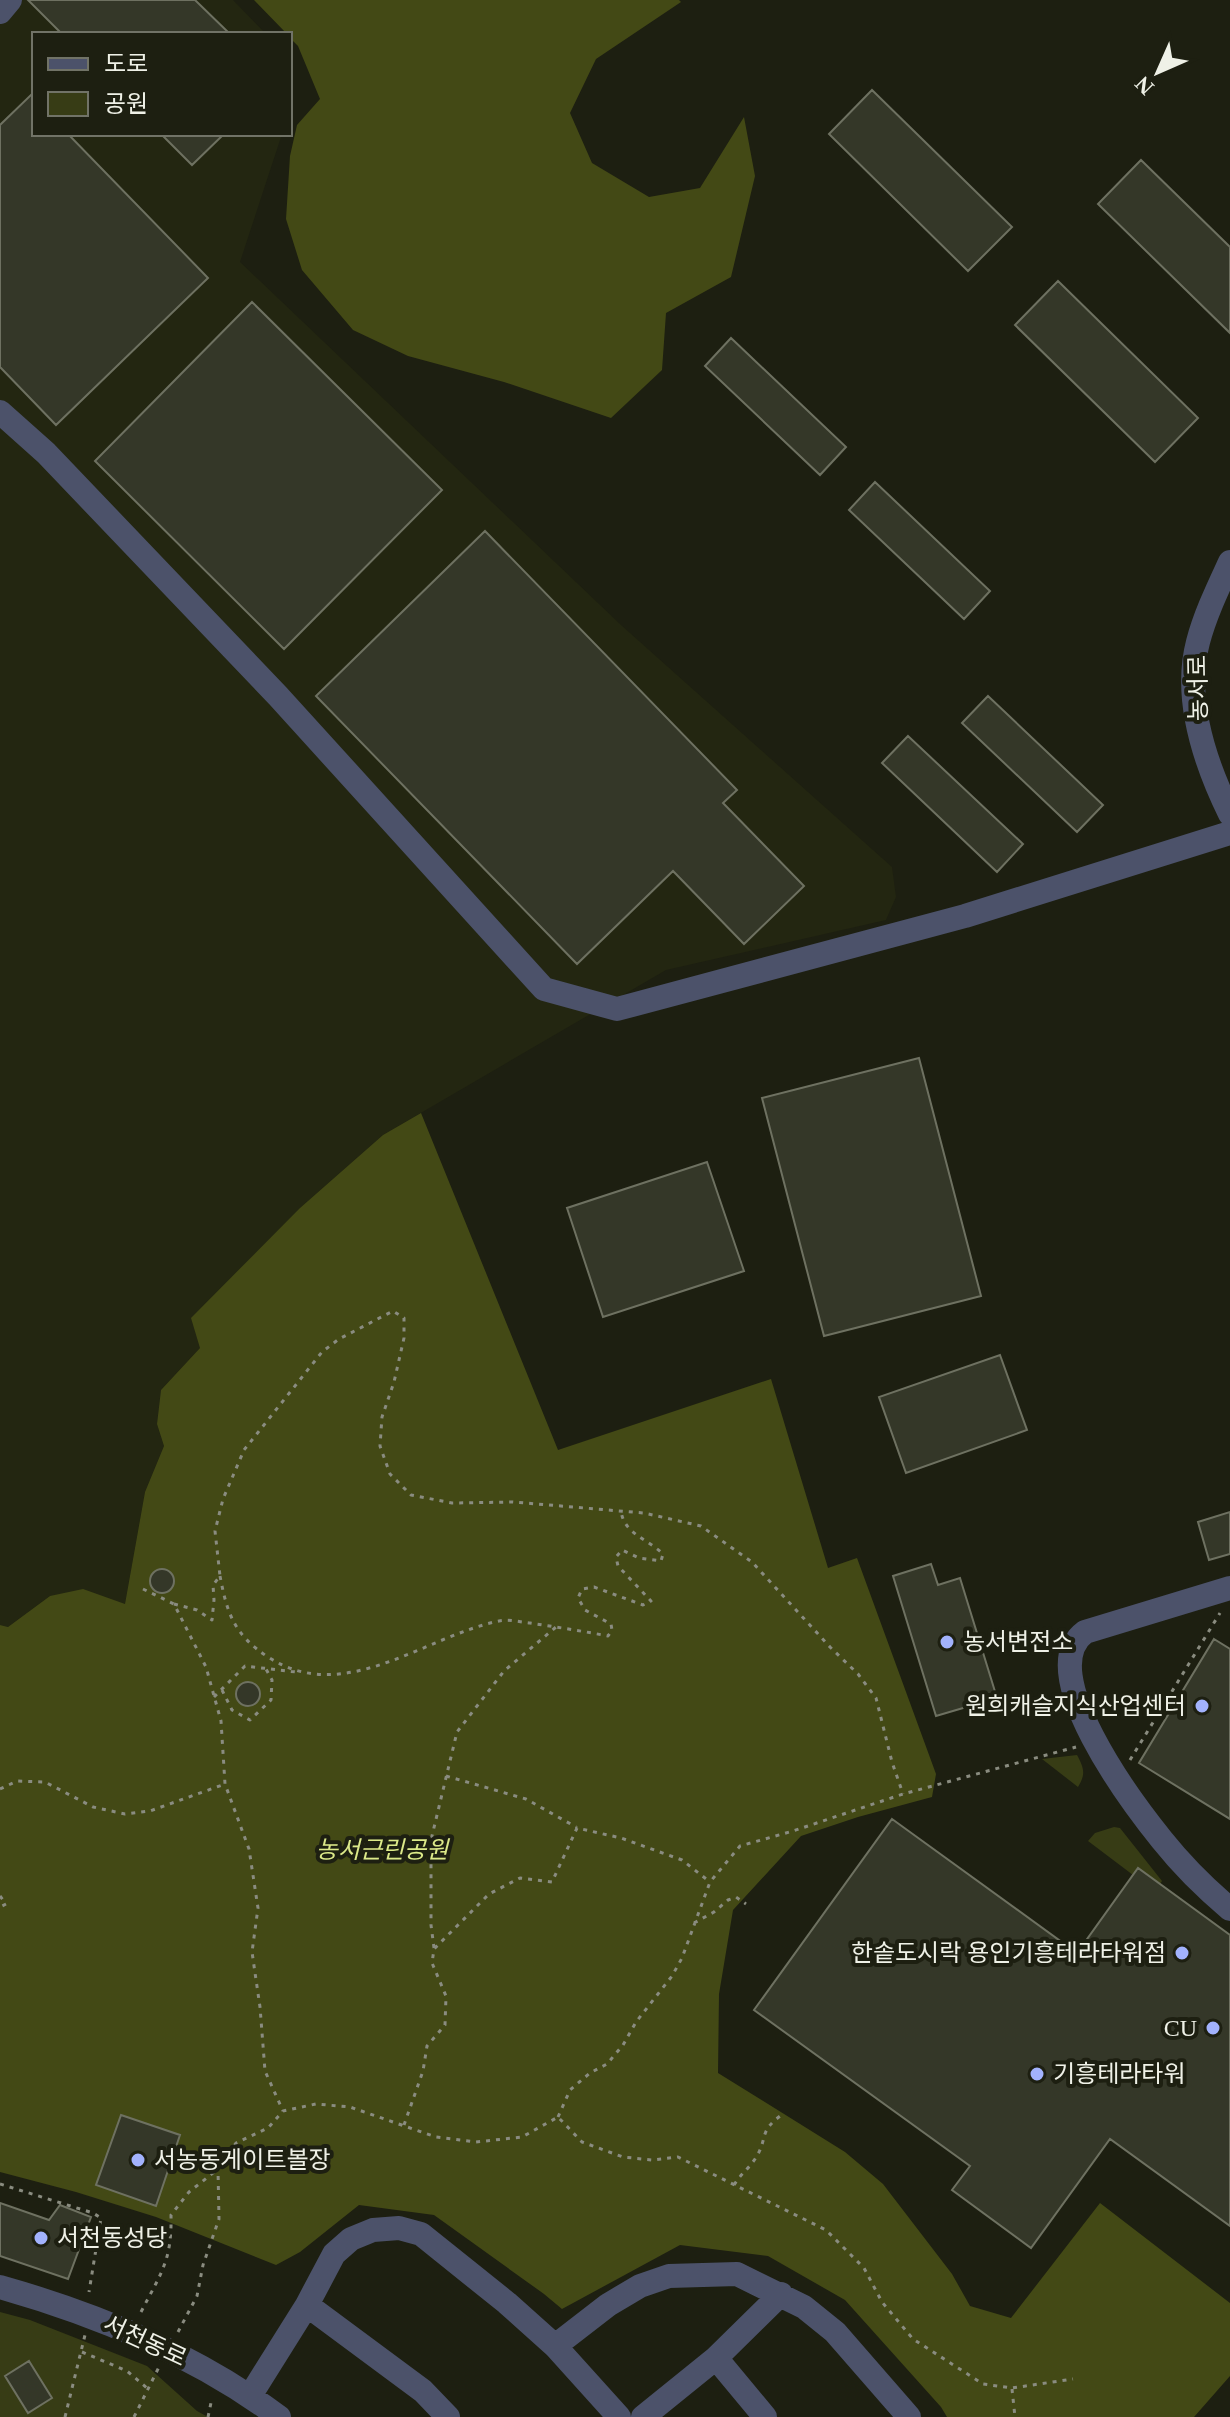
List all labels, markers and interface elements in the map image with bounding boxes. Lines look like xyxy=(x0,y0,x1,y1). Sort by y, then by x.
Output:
legend xyxy=(32,32,292,136)
north arrow xyxy=(1118,32,1198,112)
text: 도로 xyxy=(104,51,148,77)
text: N xyxy=(1130,71,1159,100)
text: 공원 xyxy=(104,91,148,117)
street label: 농서로 xyxy=(1184,655,1212,721)
place label: 농서변전소 xyxy=(963,1629,1073,1655)
marker: 농서변전소 xyxy=(938,1633,956,1651)
place label: 원희캐슬지식산업센터 xyxy=(965,1693,1186,1719)
marker: 원희캐슬지식산업센터 xyxy=(1193,1697,1211,1715)
park label: 농서근린공원 xyxy=(316,1837,450,1863)
place label: 한솥도시락 용인기흥테라타워점 xyxy=(851,1940,1166,1966)
marker: 한솥도시락 용인기흥테라타워점 xyxy=(1173,1944,1191,1962)
place label: CU xyxy=(1164,2015,1197,2041)
marker: CU xyxy=(1204,2019,1222,2037)
place label: 기흥테라타워 xyxy=(1053,2061,1185,2087)
marker: 기흥테라타워 xyxy=(1028,2065,1046,2083)
place label: 서농동게이트볼장 xyxy=(154,2147,331,2173)
marker: 서농동게이트볼장 xyxy=(129,2151,147,2169)
place label: 서천동성당 xyxy=(57,2225,167,2251)
marker: 서천동성당 xyxy=(32,2229,50,2247)
street label: 서천동로 xyxy=(99,2311,191,2371)

